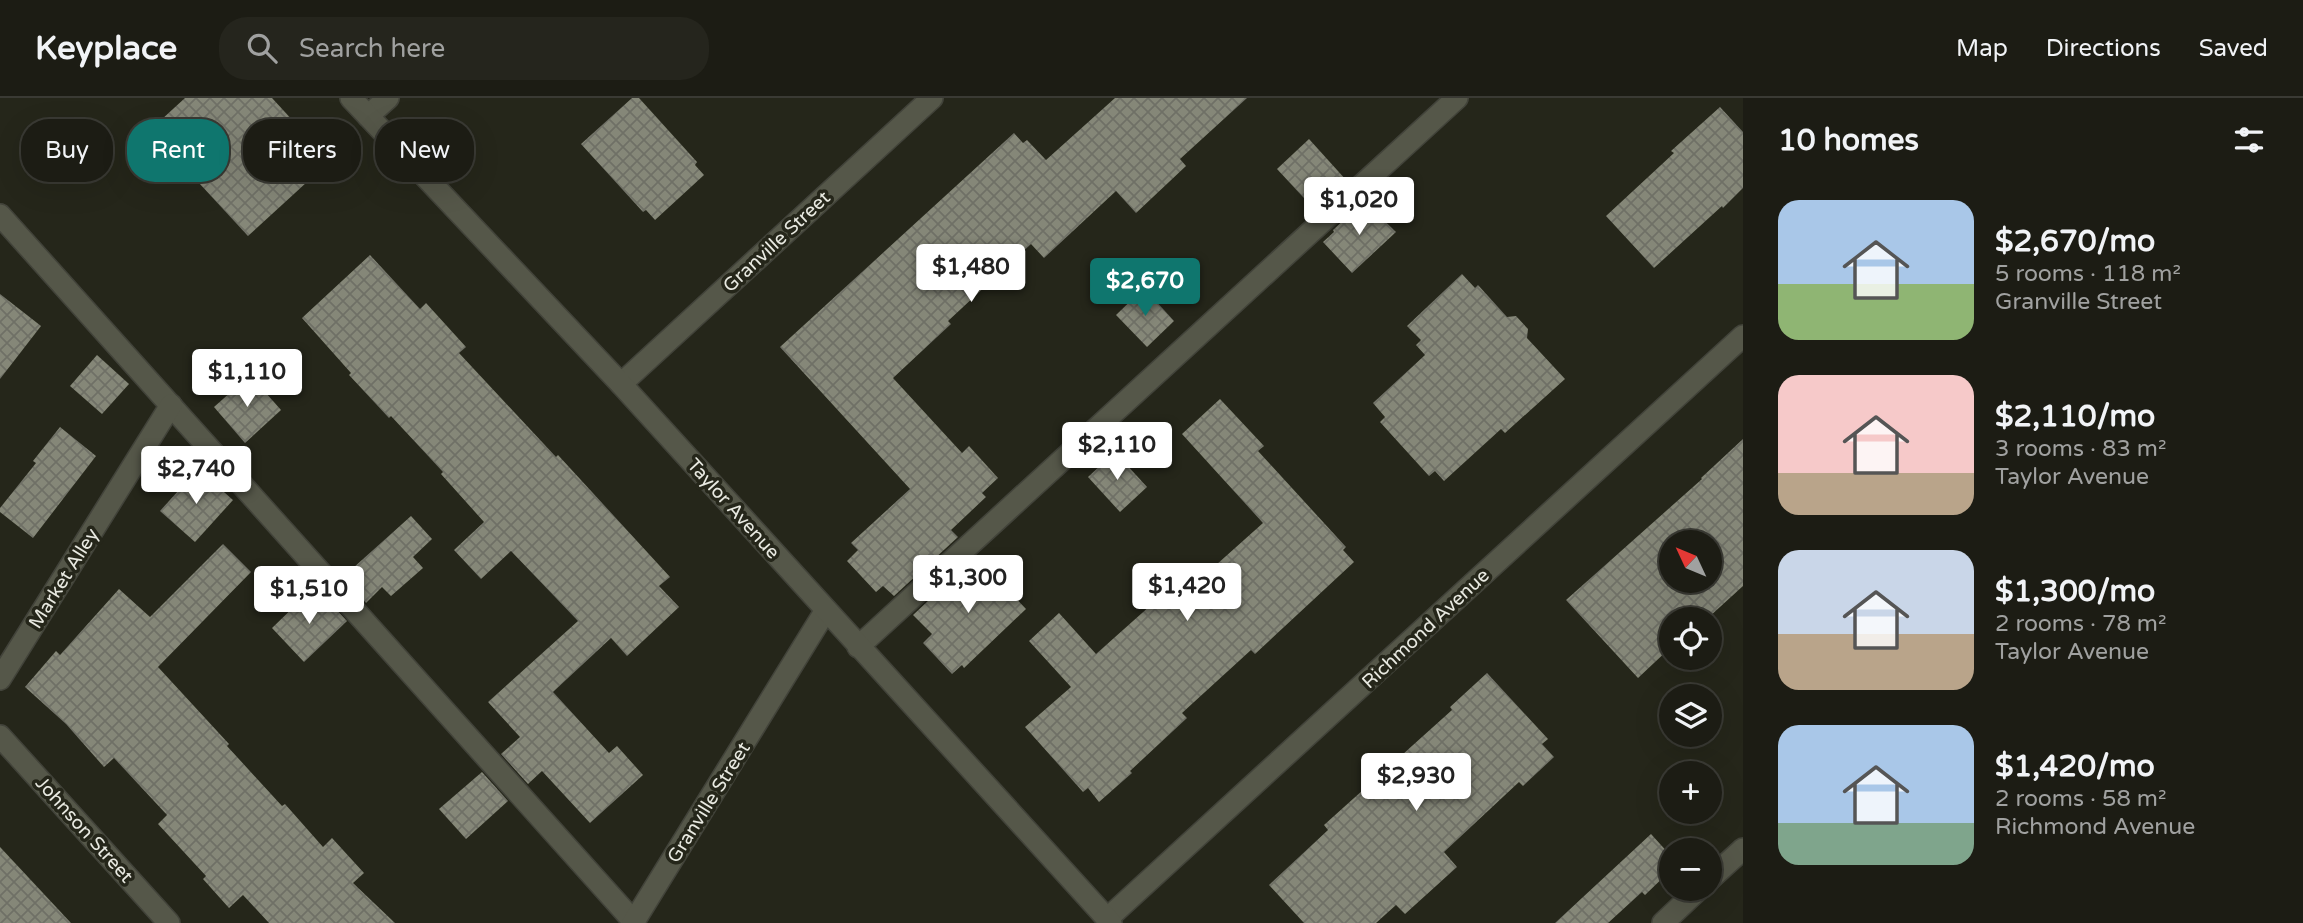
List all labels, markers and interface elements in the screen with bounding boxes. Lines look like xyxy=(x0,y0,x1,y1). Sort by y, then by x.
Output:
search box xyxy=(219,17,709,80)
text: Keyplace xyxy=(35,29,177,68)
icon: search xyxy=(243,29,281,67)
text: Search here xyxy=(299,33,445,64)
text: Map xyxy=(1956,34,2008,63)
text: Directions xyxy=(2046,34,2161,63)
text: Saved xyxy=(2199,34,2268,63)
chip: Buy xyxy=(21,119,113,182)
chip: Rent xyxy=(127,119,229,182)
chip: Filters xyxy=(243,119,361,182)
chip: New xyxy=(375,119,474,182)
icon: filters xyxy=(2230,121,2268,159)
text: 10 homes xyxy=(1778,122,1919,159)
pin: $1,020 xyxy=(1302,178,1416,237)
text: $1,020 xyxy=(1320,186,1398,214)
street label: Granville Street xyxy=(719,187,835,297)
text: $2,670/mo xyxy=(1995,223,2155,260)
icon: home xyxy=(1834,228,1918,312)
pin: $1,480 xyxy=(914,244,1028,304)
text: $1,480 xyxy=(932,253,1010,281)
pin: $2,670 xyxy=(1088,258,1202,318)
text: 5 rooms · 118 m² xyxy=(1995,260,2181,288)
text: $2,670 xyxy=(1106,267,1184,295)
text: Granville Street xyxy=(1995,288,2162,316)
pin: $1,110 xyxy=(190,350,304,409)
text: $1,110 xyxy=(208,358,286,386)
text: $2,110/mo xyxy=(1995,398,2155,435)
icon: home xyxy=(1834,403,1918,487)
pin: $2,110 xyxy=(1060,422,1174,482)
text: $2,110 xyxy=(1078,431,1156,459)
text: 3 rooms · 83 m² xyxy=(1995,435,2166,463)
pin: $2,740 xyxy=(139,446,253,506)
street label: Taylor Avenue xyxy=(683,454,784,563)
text: $2,740 xyxy=(157,455,235,483)
text: Taylor Avenue xyxy=(1995,463,2149,491)
street label: Market Alley xyxy=(24,524,103,633)
north arrow xyxy=(1659,530,1722,593)
map controls xyxy=(1659,530,1722,901)
pin: $1,300 xyxy=(911,556,1025,615)
text: $1,300 xyxy=(929,564,1007,592)
pin: $1,420 xyxy=(1130,564,1244,623)
street label: Richmond Avenue xyxy=(1358,564,1494,693)
pin: $1,510 xyxy=(252,566,366,626)
text: $1,420 xyxy=(1148,572,1226,600)
text: $1,300/mo xyxy=(1995,573,2155,610)
text: $1,510 xyxy=(270,575,348,603)
icon: home xyxy=(1834,578,1918,662)
button: locate xyxy=(1659,607,1722,670)
text: 2 rooms · 78 m² xyxy=(1995,610,2166,638)
text: Taylor Avenue xyxy=(1995,638,2149,666)
button: layers xyxy=(1659,684,1722,747)
street label: Granville Street xyxy=(663,738,755,867)
text: $1,420/mo xyxy=(1995,748,2155,785)
icon: home xyxy=(1834,753,1918,837)
pin: $2,930 xyxy=(1359,754,1473,813)
button: + xyxy=(1659,761,1722,824)
text: $2,930 xyxy=(1377,762,1455,790)
street label: Johnson Street xyxy=(31,772,138,887)
text: 2 rooms · 58 m² xyxy=(1995,785,2166,813)
text: Richmond Avenue xyxy=(1995,813,2195,841)
button: − xyxy=(1659,838,1722,901)

